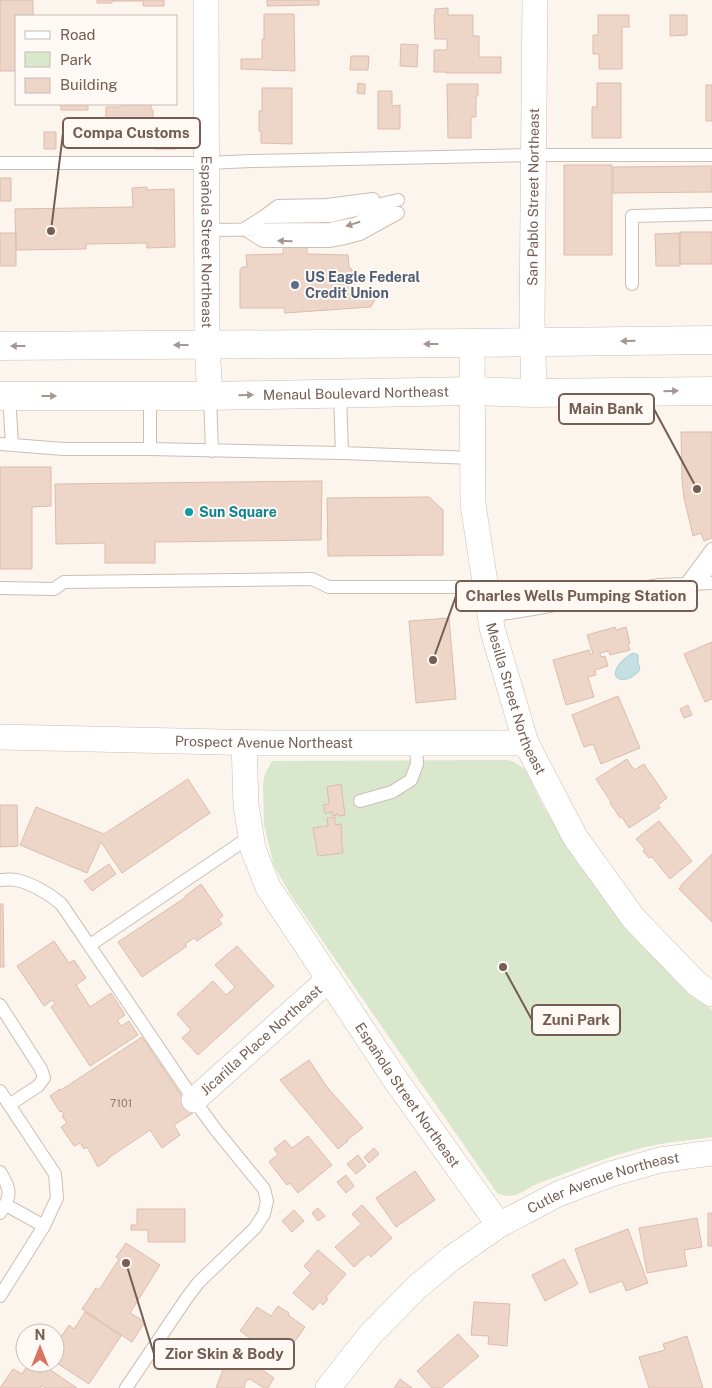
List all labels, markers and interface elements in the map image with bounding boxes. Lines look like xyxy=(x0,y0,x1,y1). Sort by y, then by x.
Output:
legend xyxy=(15,15,178,105)
text: Road xyxy=(60,26,96,43)
text: Park xyxy=(60,51,92,68)
text: Building xyxy=(60,76,118,93)
street label: San Pablo Street Northeast xyxy=(524,108,542,286)
callout: Compa Customs xyxy=(63,118,200,148)
text: Compa Customs xyxy=(72,124,190,141)
street label: Española Street Northeast xyxy=(198,156,215,328)
one-way arrow xyxy=(345,220,360,228)
one-way arrow xyxy=(277,237,293,245)
place label: US Eagle Federal Credit Union xyxy=(305,269,420,301)
marker: US Eagle Federal Credit Union xyxy=(289,279,301,291)
one-way arrow xyxy=(620,337,636,345)
one-way arrow xyxy=(423,340,439,348)
one-way arrow xyxy=(173,341,189,349)
one-way arrow xyxy=(10,342,26,350)
street label: Menaul Boulevard Northeast xyxy=(263,383,449,403)
one-way arrow xyxy=(663,387,679,395)
one-way arrow xyxy=(238,391,254,399)
one-way arrow xyxy=(41,392,57,400)
callout: Main Bank xyxy=(559,394,654,424)
text: Main Bank xyxy=(569,400,644,417)
place label: Sun Square xyxy=(199,504,277,520)
marker: Sun Square xyxy=(183,506,195,518)
callout: Charles Wells Pumping Station xyxy=(456,581,697,611)
text: Charles Wells Pumping Station xyxy=(466,587,686,604)
street label: Mesilla Street Northeast xyxy=(483,621,549,777)
street label: Prospect Avenue Northeast xyxy=(175,733,353,751)
street label: Jicarilla Place Northeast xyxy=(197,981,325,1098)
callout: Zuni Park xyxy=(532,1005,620,1035)
text: Zuni Park xyxy=(542,1011,610,1028)
street label: Española Street Northeast xyxy=(352,1020,463,1170)
house number: 7101 xyxy=(110,1097,132,1109)
street label: Cutler Avenue Northeast xyxy=(525,1149,680,1217)
north arrow xyxy=(15,1323,65,1373)
text: N xyxy=(35,1327,45,1343)
callout: Zior Skin & Body xyxy=(154,1339,294,1369)
text: Zior Skin & Body xyxy=(164,1345,284,1362)

